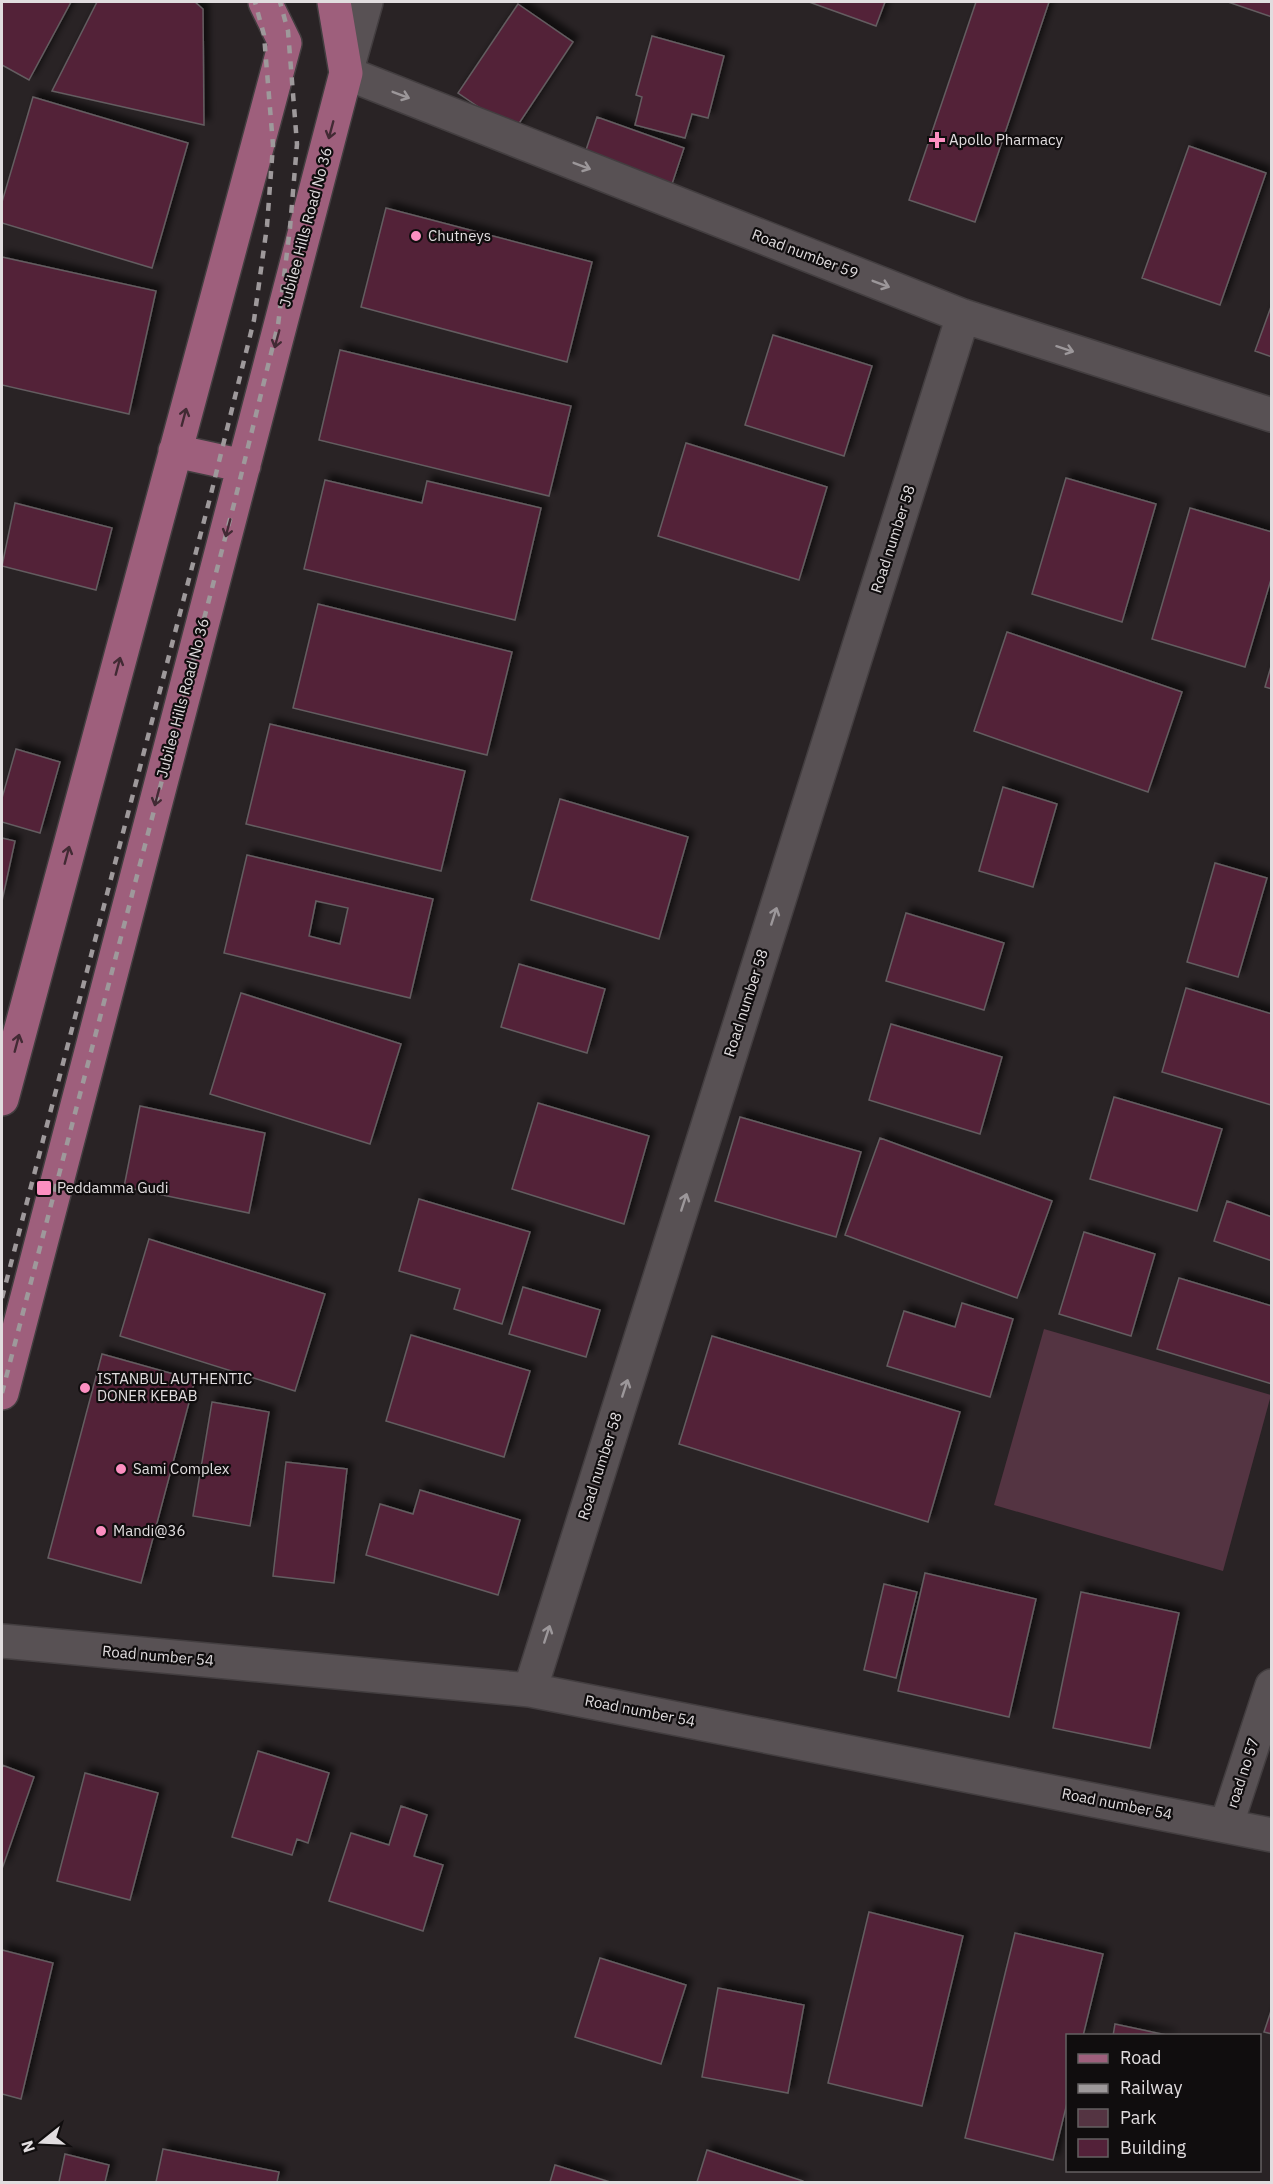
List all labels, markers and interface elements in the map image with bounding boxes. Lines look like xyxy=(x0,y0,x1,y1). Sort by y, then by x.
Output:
one-way arrow xyxy=(391,90,409,101)
one-way arrow xyxy=(325,120,337,139)
place label: Apollo Pharmacy xyxy=(949,130,1064,149)
marker: Apollo Pharmacy xyxy=(930,133,944,147)
street label: Jubilee Hills Road No 36 xyxy=(275,145,336,309)
one-way arrow xyxy=(572,161,591,172)
street label: Road number 59 xyxy=(749,225,861,282)
place label: Chutneys xyxy=(428,226,491,245)
marker: Chutneys xyxy=(409,229,423,243)
one-way arrow xyxy=(871,279,890,290)
one-way arrow xyxy=(271,329,282,348)
one-way arrow xyxy=(1055,344,1074,355)
one-way arrow xyxy=(179,408,191,427)
street label: Road number 58 xyxy=(866,483,919,595)
one-way arrow xyxy=(221,518,233,537)
street label: Jubilee Hills Road No 36 xyxy=(152,616,213,780)
one-way arrow xyxy=(112,657,124,676)
one-way arrow xyxy=(150,788,162,807)
one-way arrow xyxy=(62,845,73,864)
one-way arrow xyxy=(769,907,780,926)
street label: Road number 58 xyxy=(719,947,772,1059)
one-way arrow xyxy=(11,1034,23,1053)
place label: Peddamma Gudi xyxy=(57,1178,169,1197)
marker: Peddamma Gudi xyxy=(35,1179,53,1197)
one-way arrow xyxy=(679,1193,690,1212)
place label: ISTANBUL AUTHENTIC DONER KEBAB xyxy=(97,1369,252,1405)
one-way arrow xyxy=(620,1379,631,1398)
marker: ISTANBUL AUTHENTIC DONER KEBAB xyxy=(78,1381,92,1395)
street label: Road number 58 xyxy=(573,1410,626,1522)
place label: Sami Complex xyxy=(133,1459,230,1478)
marker: Sami Complex xyxy=(114,1462,128,1476)
place label: Mandi@36 xyxy=(113,1521,186,1540)
marker: Mandi@36 xyxy=(94,1524,108,1538)
one-way arrow xyxy=(543,1625,554,1644)
street label: Road number 54 xyxy=(101,1641,215,1670)
street label: Road number 54 xyxy=(583,1690,697,1731)
street label: road no 57 xyxy=(1222,1735,1263,1810)
street label: Road number 54 xyxy=(1060,1783,1174,1824)
legend xyxy=(1066,2034,1261,2172)
text: Road xyxy=(1120,2046,1161,2069)
text: Railway xyxy=(1120,2076,1182,2099)
text: Park xyxy=(1120,2106,1157,2129)
north arrow xyxy=(12,2112,72,2172)
text: Building xyxy=(1120,2136,1187,2159)
text: N xyxy=(16,2138,39,2155)

